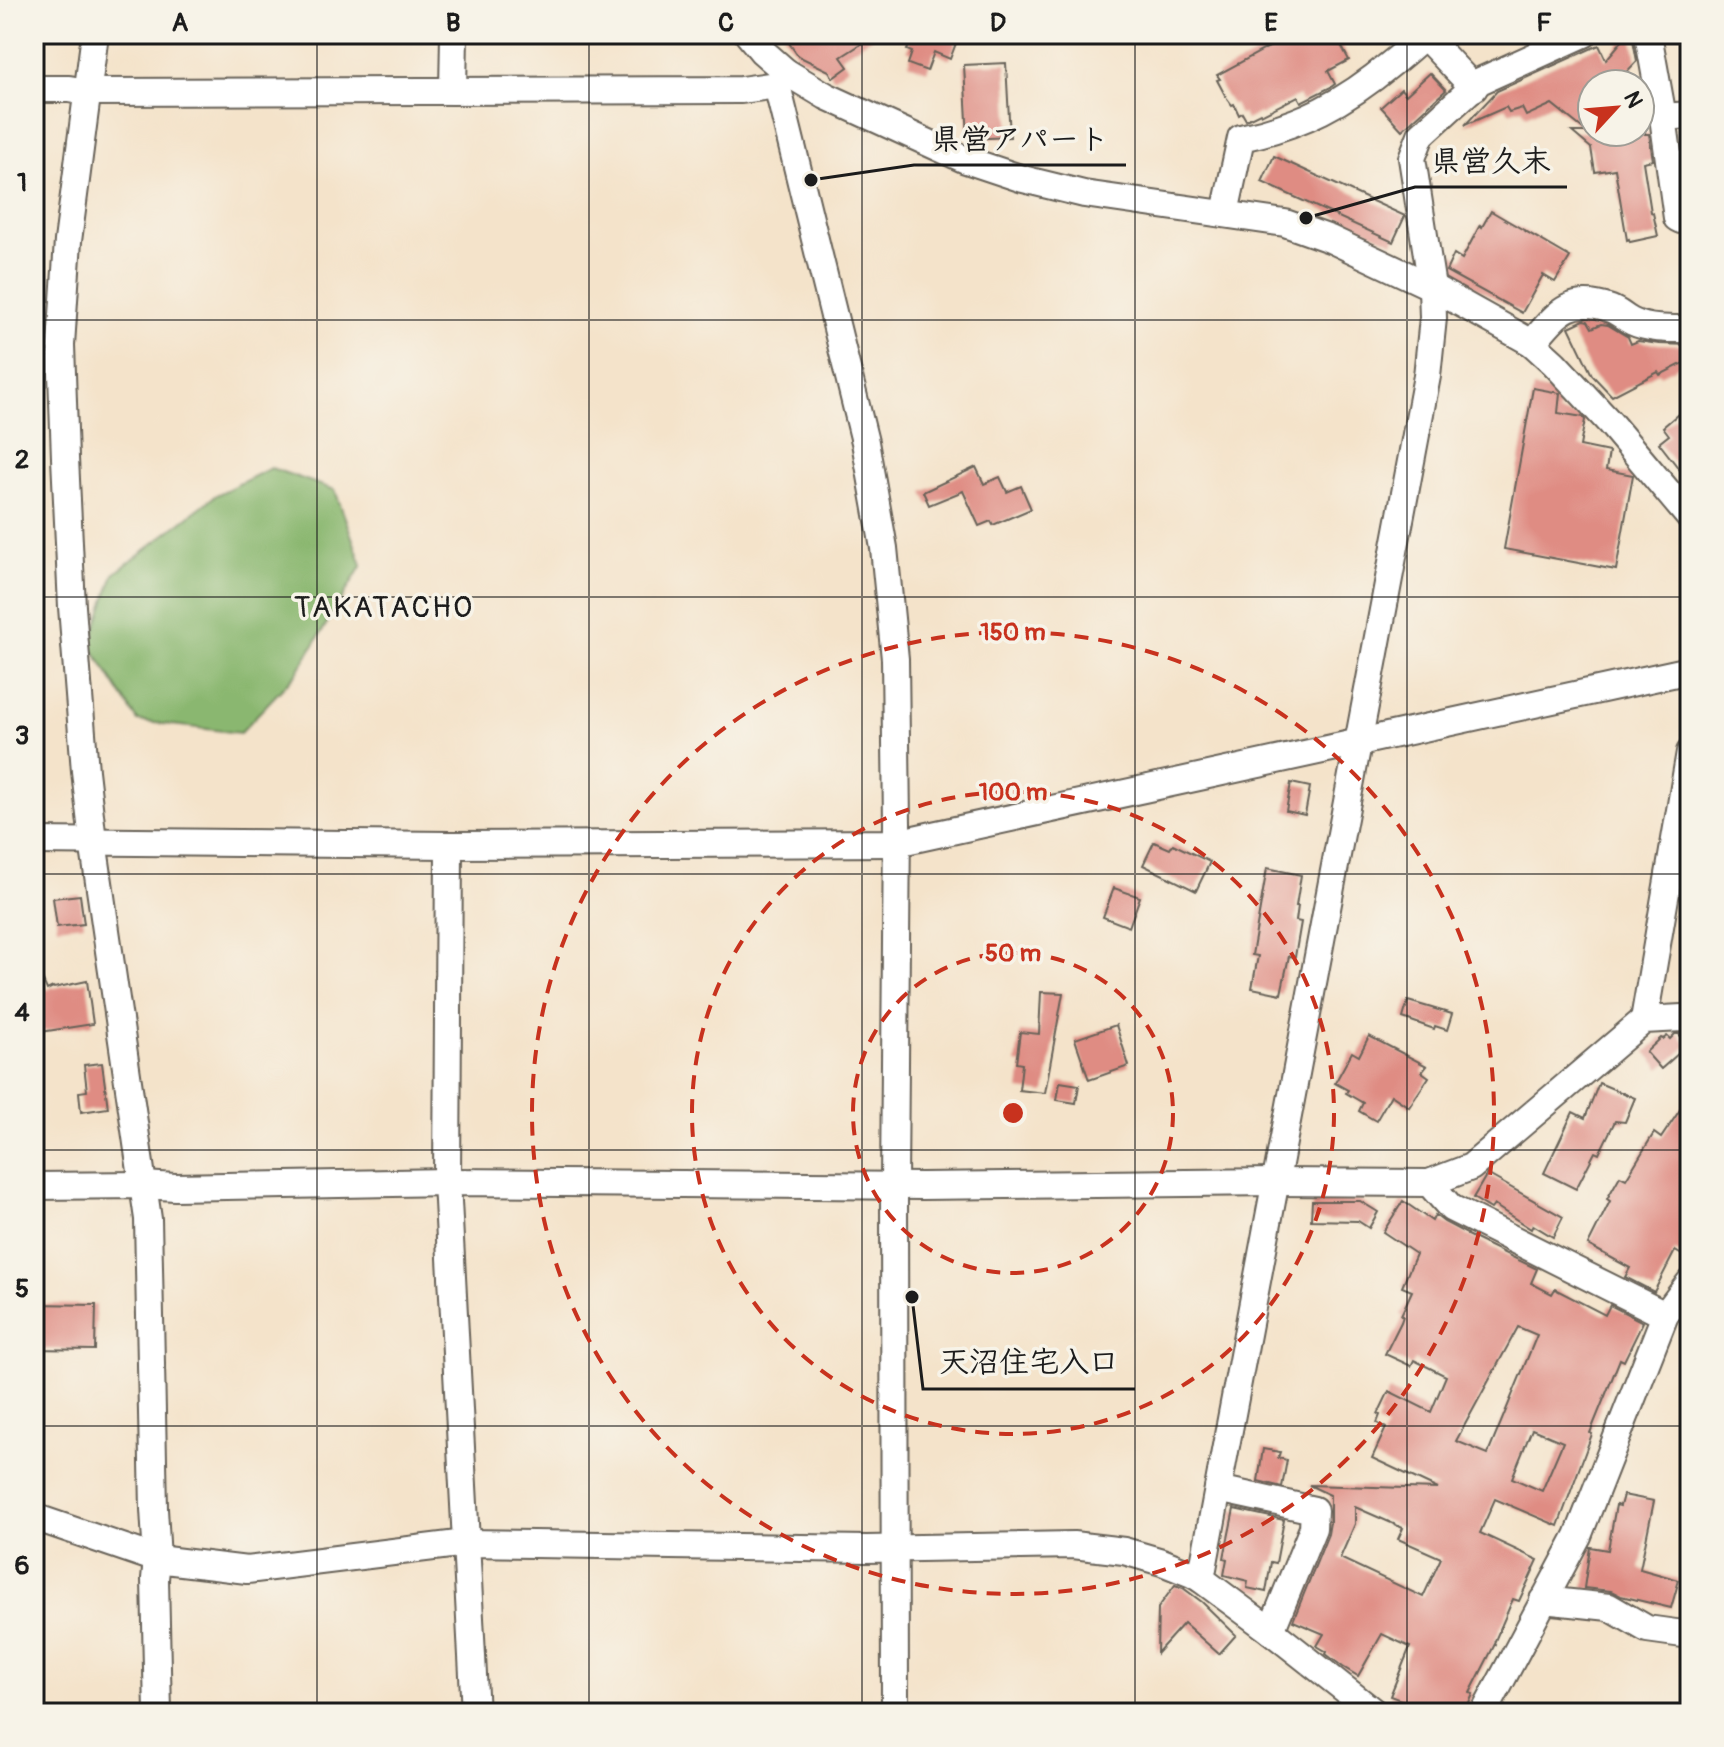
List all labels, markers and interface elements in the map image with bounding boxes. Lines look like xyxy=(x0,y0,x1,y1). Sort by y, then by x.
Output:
text: A xyxy=(172,7,189,39)
text: B xyxy=(446,7,460,39)
text: C xyxy=(718,7,734,39)
text: D xyxy=(990,7,1006,39)
text: E xyxy=(1264,7,1278,39)
text: F xyxy=(1536,7,1552,39)
north arrow xyxy=(1576,68,1656,148)
text: N xyxy=(1617,87,1649,113)
callout: 県営アパート xyxy=(914,111,1126,165)
text: 県営アパート xyxy=(931,121,1109,158)
callout: 県営久末 xyxy=(1415,133,1567,187)
text: 県営久末 xyxy=(1431,143,1551,180)
text: 1 xyxy=(17,167,27,199)
text: 2 xyxy=(15,444,29,476)
district label: TAKATACHO xyxy=(294,589,474,626)
text: 150 m xyxy=(980,618,1046,647)
text: 3 xyxy=(15,720,29,752)
text: 100 m xyxy=(979,778,1047,807)
text: 50 m xyxy=(985,939,1041,968)
text: 4 xyxy=(14,997,30,1029)
centre of rings xyxy=(999,1099,1027,1127)
text: 5 xyxy=(15,1273,29,1305)
callout: 天沼住宅入口 xyxy=(923,1335,1135,1389)
text: 天沼住宅入口 xyxy=(939,1344,1119,1381)
text: 6 xyxy=(14,1550,30,1582)

